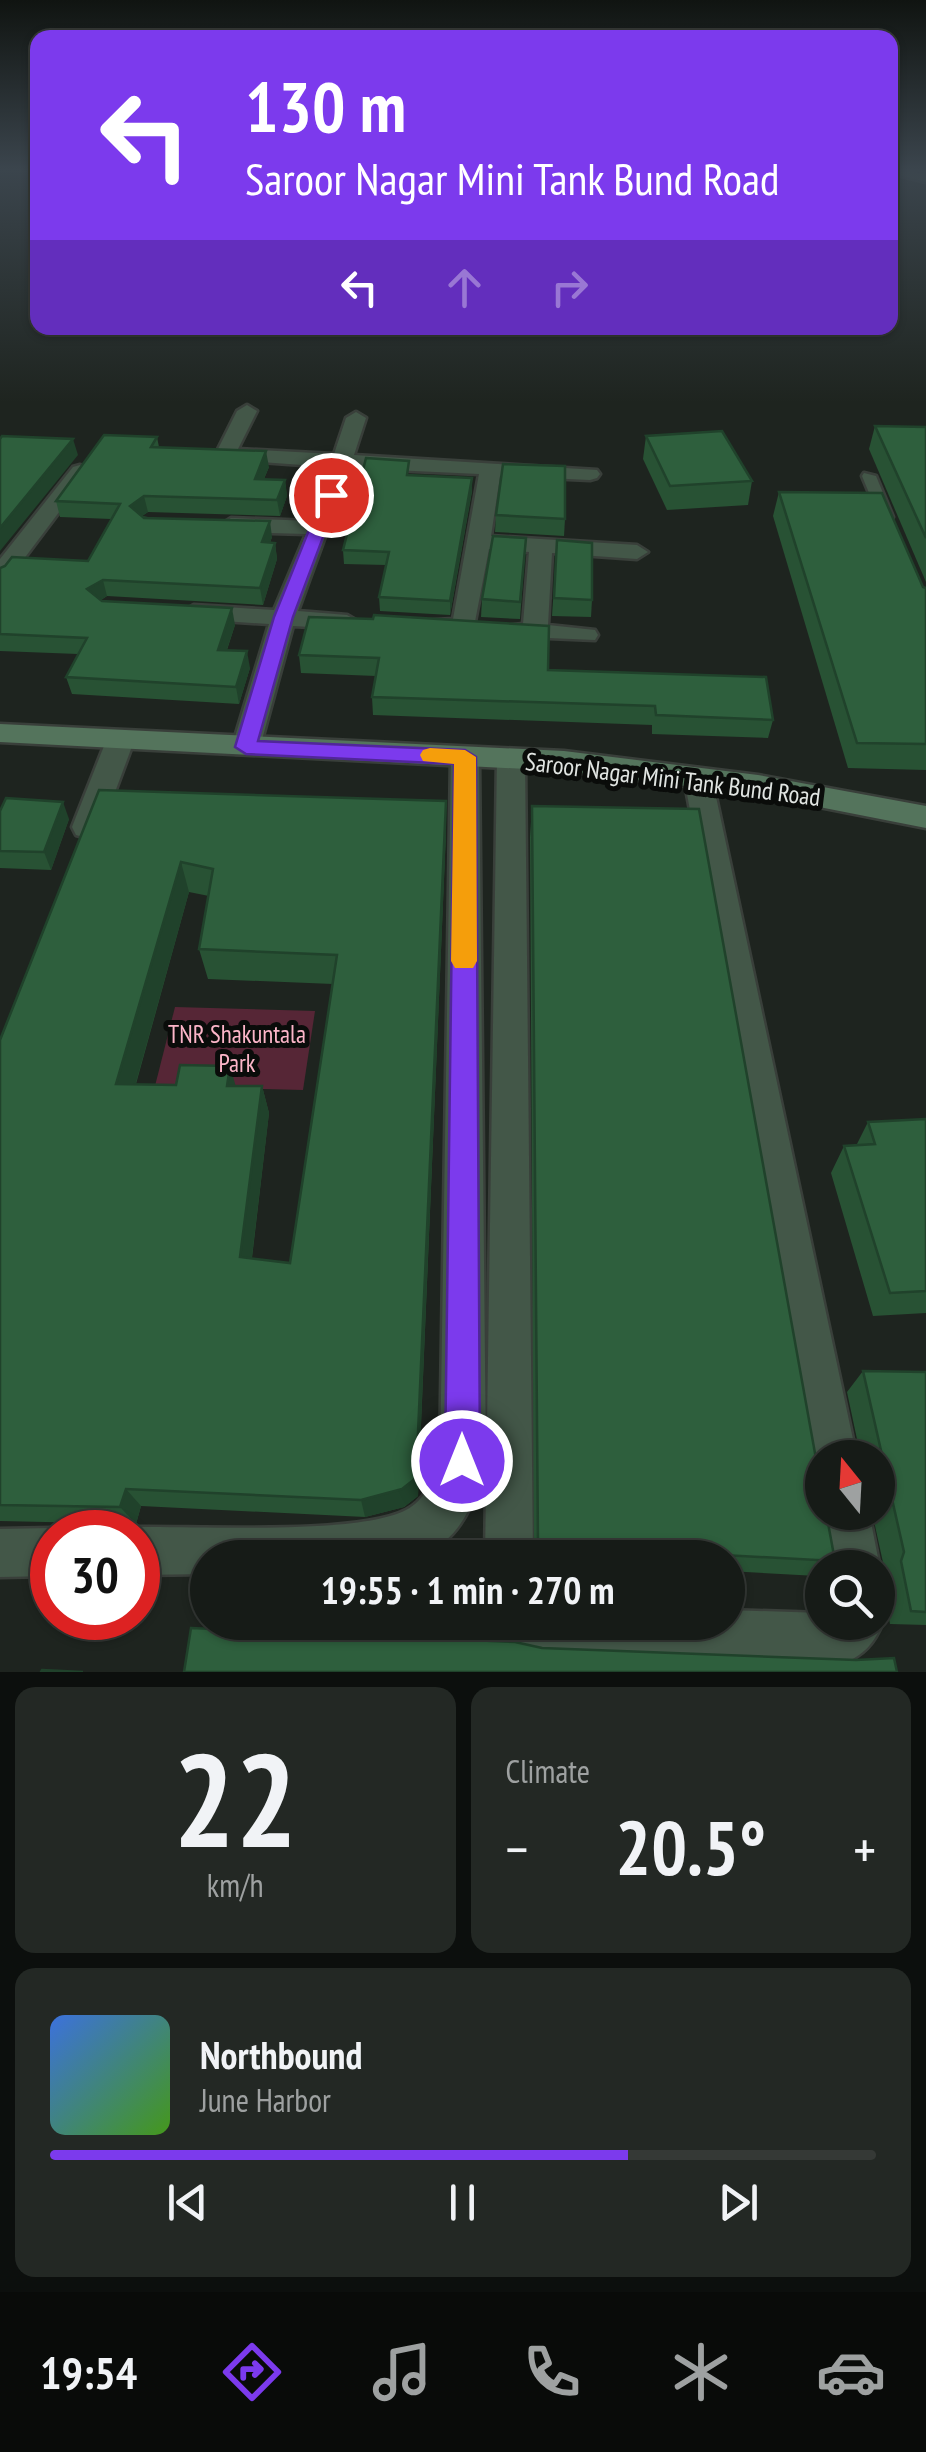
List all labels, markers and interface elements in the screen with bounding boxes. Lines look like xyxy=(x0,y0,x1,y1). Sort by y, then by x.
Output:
text: 130 m xyxy=(245,61,406,151)
icon: left xyxy=(80,70,210,200)
text: Saroor Nagar Mini Tank Bund Road xyxy=(245,149,779,207)
icon: left xyxy=(332,260,387,315)
icon: ahead xyxy=(437,260,492,315)
icon: right xyxy=(542,260,597,315)
pin xyxy=(289,453,374,538)
icon: arrive xyxy=(304,468,359,523)
street label: Saroor Nagar Mini Tank Bund Road xyxy=(524,745,822,813)
park label: TNR Shakuntala Park xyxy=(168,1018,306,1079)
position arrow xyxy=(410,1409,514,1513)
north arrow xyxy=(805,1440,895,1530)
map controls xyxy=(805,1440,895,1640)
speed limit sign: 30 xyxy=(30,1510,160,1640)
button: search xyxy=(805,1550,895,1640)
text: 19:55 · 1 min · 270 m xyxy=(321,1565,614,1614)
text: 22 xyxy=(173,1715,297,1883)
text: Climate xyxy=(506,1750,590,1792)
text: 20.5° xyxy=(615,1799,766,1896)
text: − xyxy=(506,1813,528,1884)
text: + xyxy=(853,1813,876,1884)
text: km/h xyxy=(207,1864,264,1906)
text: Northbound xyxy=(200,2030,362,2079)
text: June Harbor xyxy=(200,2079,331,2121)
icon: previous xyxy=(160,2175,215,2230)
icon: pause xyxy=(435,2175,490,2230)
icon: next xyxy=(711,2175,766,2230)
icon: directions xyxy=(217,2337,287,2407)
icon: music xyxy=(367,2337,437,2407)
icon: phone xyxy=(517,2337,587,2407)
icon: climate xyxy=(666,2337,736,2407)
icon: car xyxy=(816,2337,886,2407)
text: 19:54 xyxy=(40,2343,137,2401)

